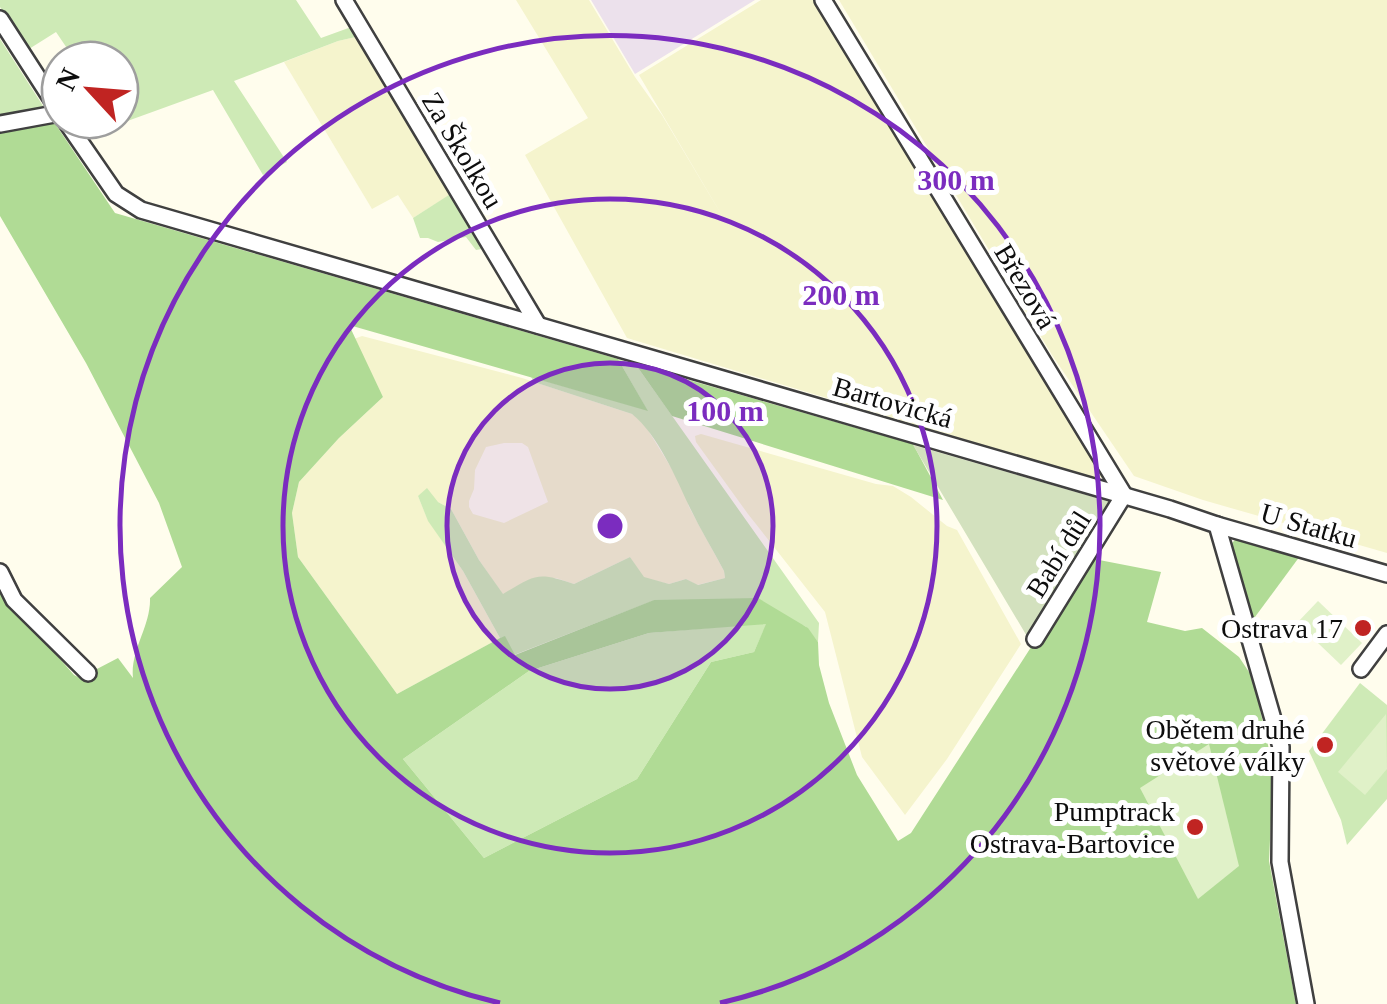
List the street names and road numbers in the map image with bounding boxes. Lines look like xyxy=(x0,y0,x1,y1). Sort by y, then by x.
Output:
street label: Za Školkou xyxy=(416,87,509,214)
street label: Březová xyxy=(988,238,1063,335)
street label: Bartovická xyxy=(830,371,957,434)
street label: U Statku xyxy=(1257,497,1361,554)
street label: Babí důl xyxy=(1020,505,1097,603)

